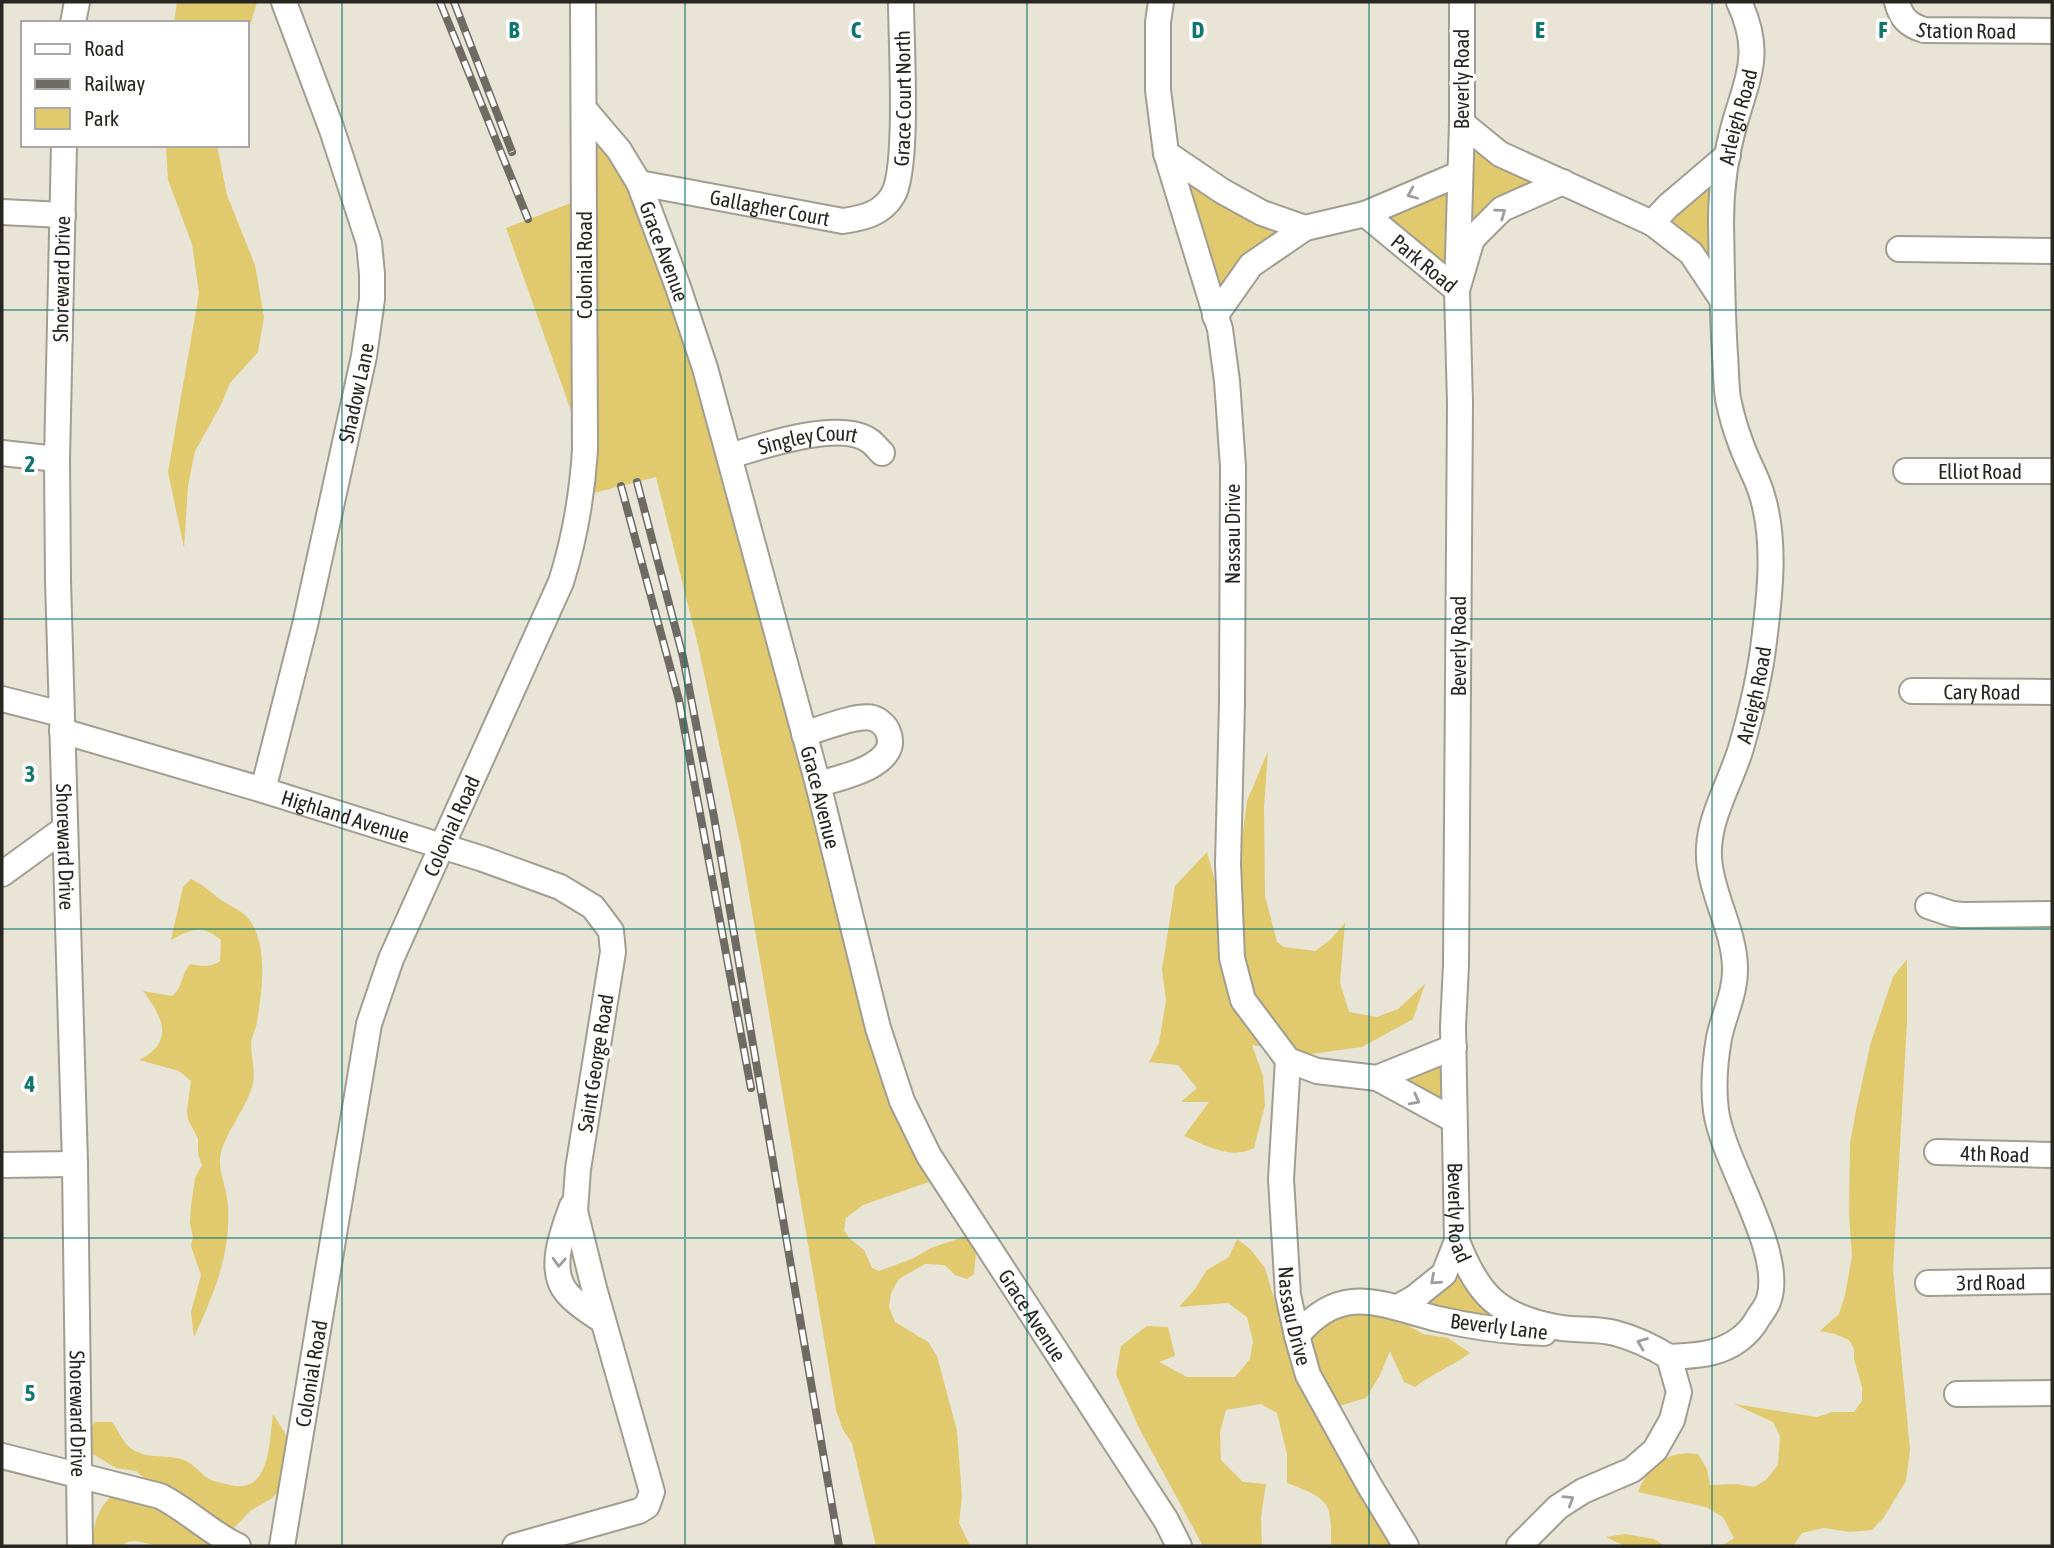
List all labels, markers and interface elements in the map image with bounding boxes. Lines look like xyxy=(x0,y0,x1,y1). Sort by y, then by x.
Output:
text: B xyxy=(509,17,520,43)
text: C xyxy=(851,17,862,43)
text: D xyxy=(1192,17,1205,43)
text: E xyxy=(1535,17,1545,43)
text: F xyxy=(1878,17,1888,43)
street label: Station Road xyxy=(1914,17,2016,43)
legend xyxy=(21,21,248,147)
street label: Beverly Road xyxy=(1449,29,1473,129)
street label: Grace Court North xyxy=(888,30,915,167)
text: Road xyxy=(84,36,124,60)
street label: Arleigh Road xyxy=(1714,67,1762,167)
text: Railway xyxy=(84,71,146,95)
text: Park xyxy=(84,106,119,130)
street label: Gallagher Court xyxy=(708,184,832,230)
one-way arrow xyxy=(1406,186,1419,200)
street label: Grace Avenue xyxy=(635,198,694,304)
one-way arrow xyxy=(1494,208,1506,221)
street label: Colonial Road xyxy=(572,211,596,319)
street label: Shoreward Drive xyxy=(48,216,74,342)
street label: Park Road xyxy=(1387,229,1462,297)
street label: Shadow Lane xyxy=(333,341,378,445)
street label: Singley Court xyxy=(755,420,860,459)
text: 2 xyxy=(25,451,35,477)
street label: Elliot Road xyxy=(1938,459,2022,483)
street label: Nassau Drive xyxy=(1220,484,1244,584)
street label: Beverly Road xyxy=(1446,596,1470,696)
street label: Arleigh Road xyxy=(1731,645,1775,746)
street label: Cary Road xyxy=(1943,679,2021,704)
street label: Grace Avenue xyxy=(796,743,845,851)
text: 3 xyxy=(25,761,35,787)
street label: Colonial Road xyxy=(418,772,484,880)
street label: Shoreward Drive xyxy=(52,783,80,910)
street label: Highland Avenue xyxy=(279,785,413,847)
street label: Saint George Road xyxy=(572,992,618,1134)
text: 4 xyxy=(24,1071,36,1097)
one-way arrow xyxy=(1408,1092,1421,1105)
street label: 4th Road xyxy=(1960,1141,2030,1166)
street label: Beverly Road xyxy=(1444,1162,1477,1266)
one-way arrow xyxy=(552,1257,567,1268)
street label: Grace Avenue xyxy=(994,1265,1071,1366)
street label: Nassau Drive xyxy=(1274,1266,1317,1368)
street label: 3rd Road xyxy=(1956,1269,2026,1295)
one-way arrow xyxy=(1430,1272,1443,1284)
street label: Beverly Lane xyxy=(1449,1308,1549,1344)
street label: Colonial Road xyxy=(290,1318,331,1429)
one-way arrow xyxy=(1636,1337,1648,1351)
street label: Shoreward Drive xyxy=(65,1350,91,1477)
text: 5 xyxy=(25,1380,36,1406)
one-way arrow xyxy=(1562,1496,1575,1509)

